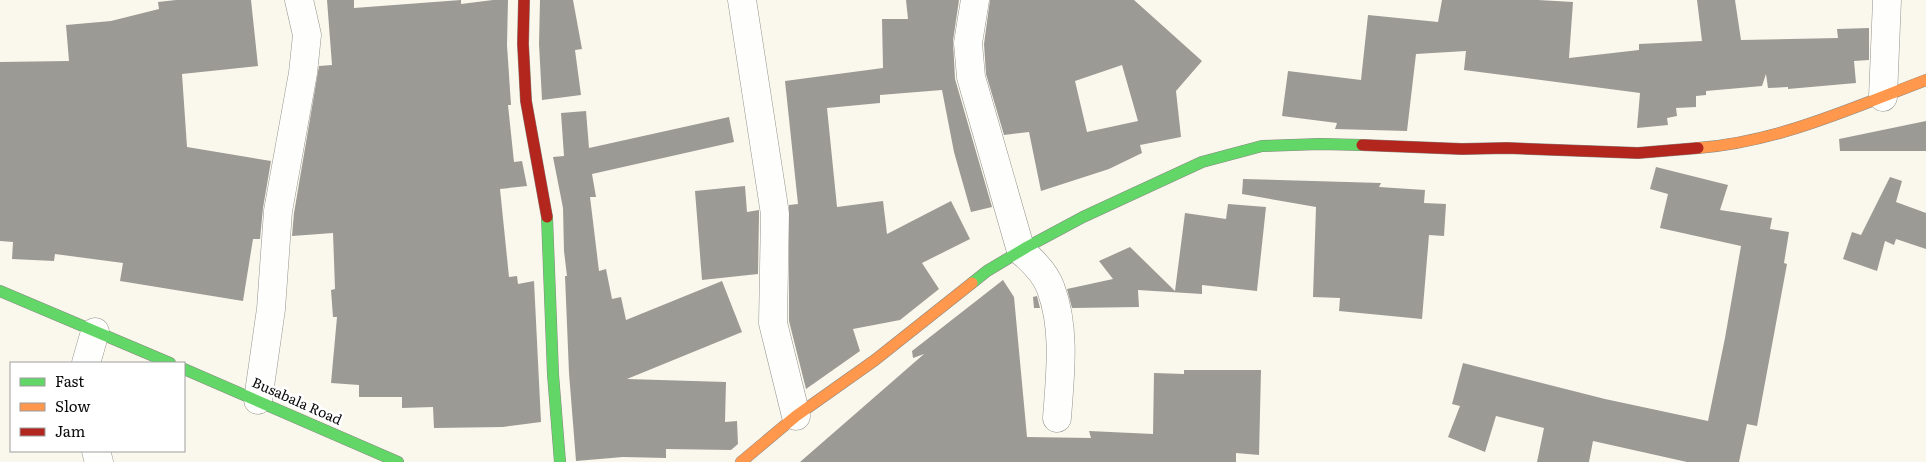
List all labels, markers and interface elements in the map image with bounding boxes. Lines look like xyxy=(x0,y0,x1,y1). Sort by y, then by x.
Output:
legend xyxy=(10,362,185,452)
text: Fast xyxy=(55,369,84,392)
street label: Busabala Road xyxy=(249,371,346,429)
text: Slow xyxy=(55,394,90,417)
text: Jam xyxy=(55,419,86,442)

